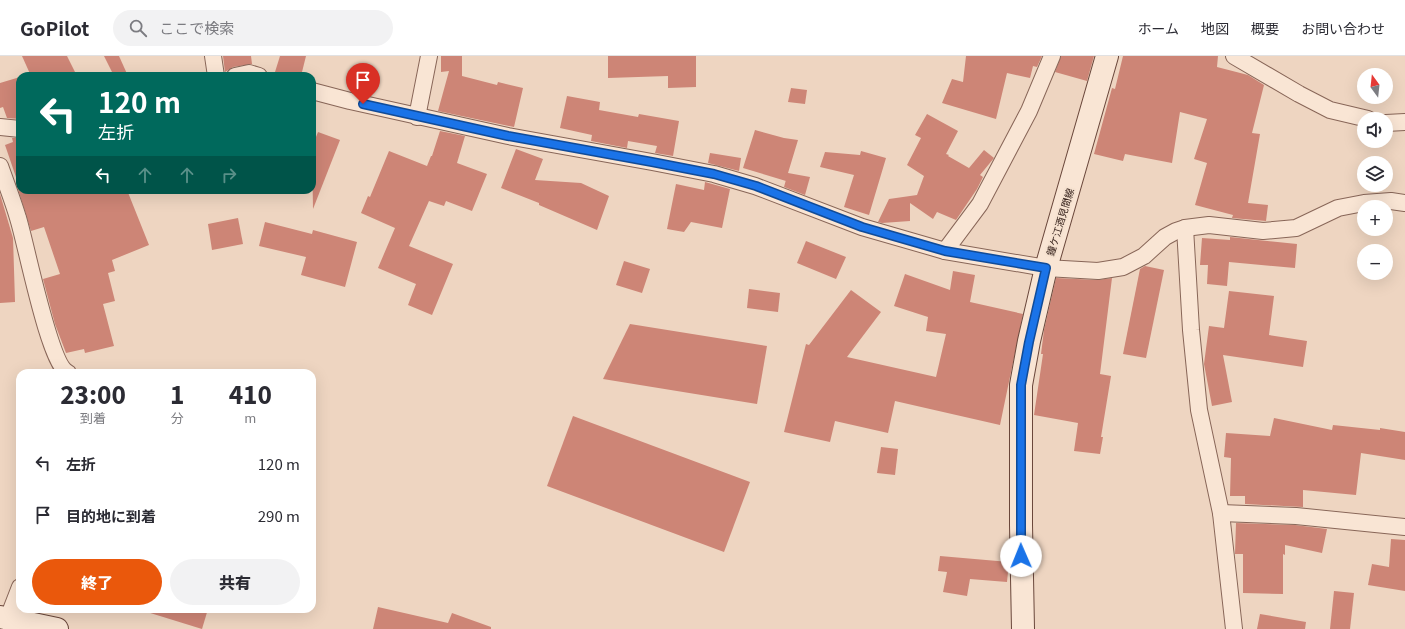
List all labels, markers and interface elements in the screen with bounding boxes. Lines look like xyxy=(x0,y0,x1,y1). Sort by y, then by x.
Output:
search box xyxy=(113,10,393,46)
text: GoPilot xyxy=(20,14,89,41)
icon: search xyxy=(127,17,149,39)
text: ここで検索 xyxy=(159,17,234,38)
text: ホーム xyxy=(1137,18,1179,38)
text: 地図 xyxy=(1201,18,1229,38)
text: 概要 xyxy=(1251,18,1279,38)
text: お問い合わせ xyxy=(1301,18,1385,38)
pin xyxy=(346,63,380,104)
north arrow xyxy=(1357,68,1393,104)
map controls xyxy=(1357,68,1393,280)
icon: arrive xyxy=(352,69,374,91)
text: 120 m xyxy=(98,81,181,121)
icon: left xyxy=(32,88,84,140)
button: sound xyxy=(1357,112,1393,148)
text: 左折 xyxy=(98,118,134,144)
button: layers xyxy=(1357,156,1393,192)
icon: left xyxy=(92,164,114,186)
icon: ahead xyxy=(134,164,156,186)
icon: ahead xyxy=(176,164,198,186)
icon: right xyxy=(218,164,240,186)
street label: 鐘ケ江酒見間線 xyxy=(1042,186,1077,258)
button: + xyxy=(1357,200,1393,236)
button: − xyxy=(1357,244,1393,280)
text: 23:00 xyxy=(60,376,126,411)
text: 1 xyxy=(170,376,184,411)
text: 410 xyxy=(229,376,272,411)
text: 到着 xyxy=(80,408,106,427)
text: 分 xyxy=(171,408,184,427)
text: m xyxy=(244,408,256,427)
icon: left xyxy=(32,452,54,474)
text: 左折 xyxy=(66,453,96,474)
text: 120 m xyxy=(258,453,300,474)
icon: arrive xyxy=(32,504,54,526)
text: 目的地に到着 xyxy=(66,505,156,526)
text: 290 m xyxy=(258,505,300,526)
position arrow xyxy=(1000,535,1042,577)
button: 終了 xyxy=(32,559,162,605)
button: 共有 xyxy=(170,559,300,605)

